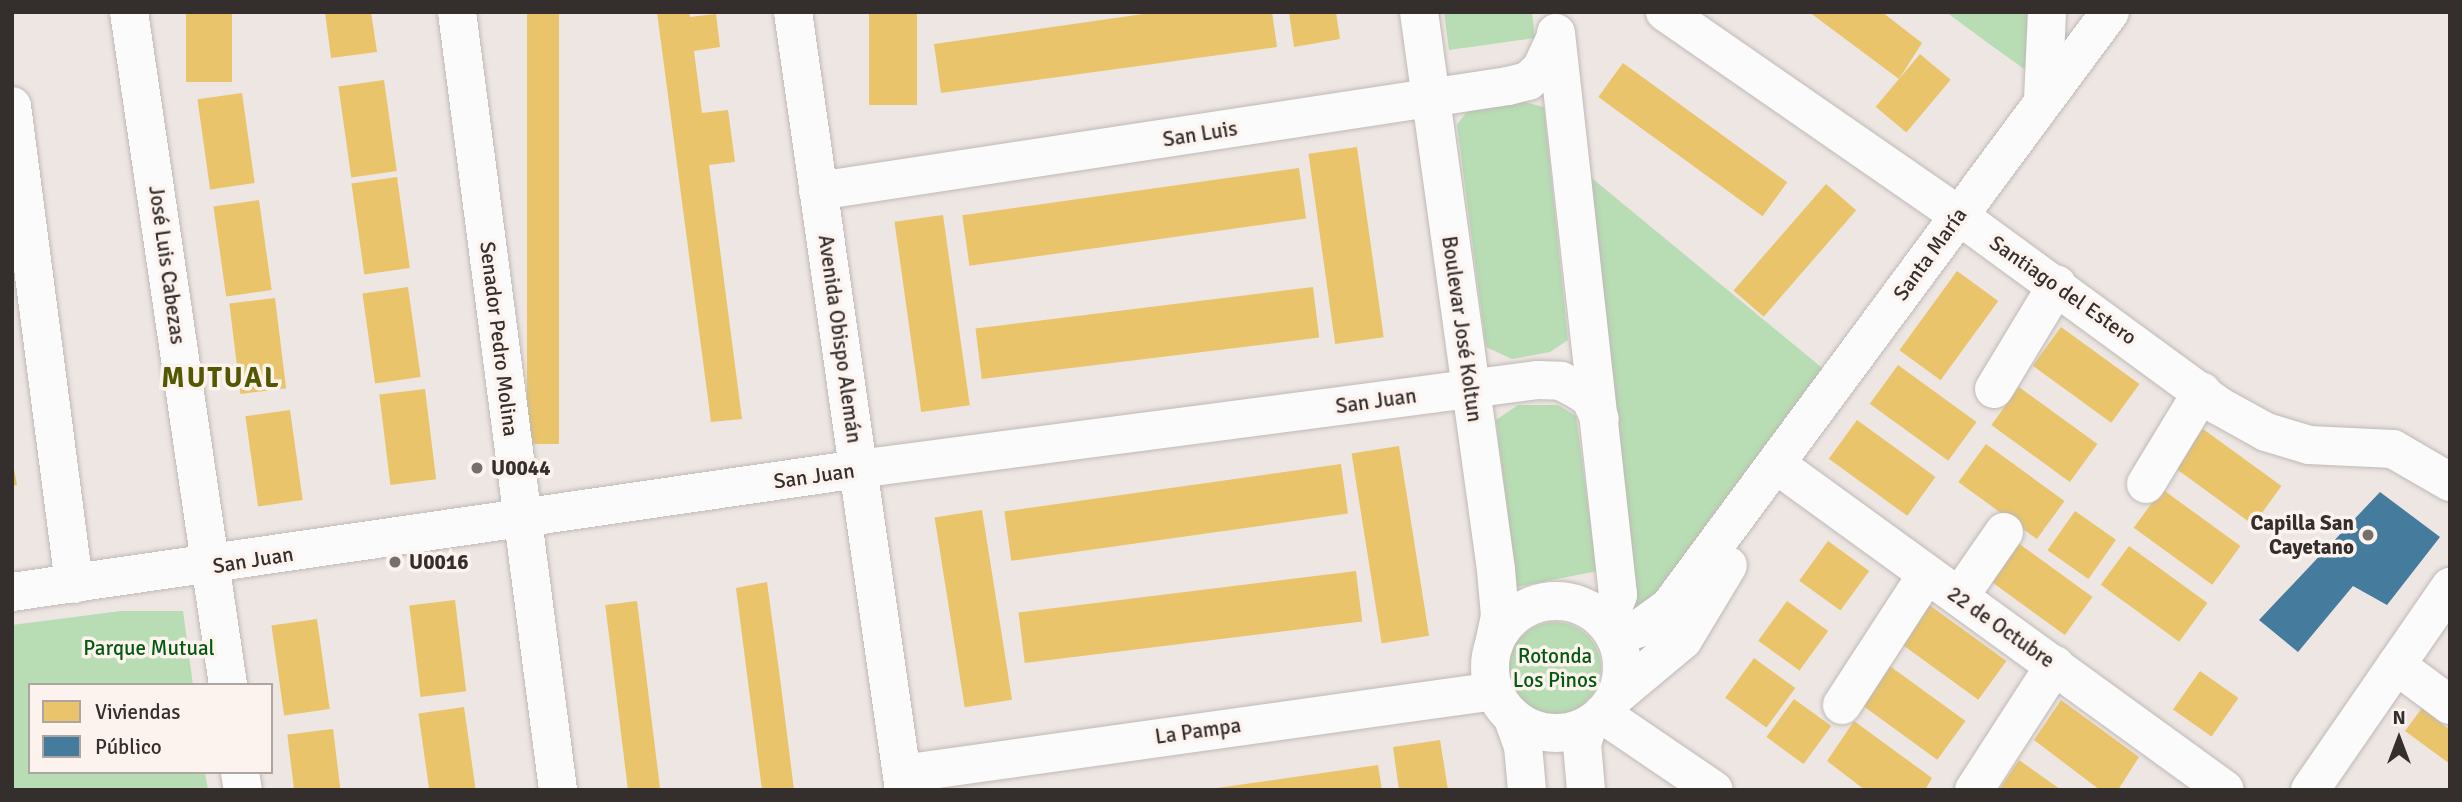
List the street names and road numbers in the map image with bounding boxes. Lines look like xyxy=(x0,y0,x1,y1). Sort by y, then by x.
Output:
street label: San Luis xyxy=(1161,116,1239,152)
street label: José Luis Cabezas xyxy=(143,184,191,346)
street label: Santa María xyxy=(1888,203,1972,305)
street label: Santiago del Estero xyxy=(1985,230,2141,350)
street label: Avenida Obispo Alemán xyxy=(813,233,867,445)
street label: Boulevar José Koltun xyxy=(1436,234,1488,424)
street label: Senador Pedro Molina xyxy=(475,240,523,438)
street label: San Juan xyxy=(1334,383,1418,419)
street label: San Juan xyxy=(772,458,856,494)
street label: San Juan xyxy=(211,541,295,579)
street label: 22 de Octubre xyxy=(1943,581,2059,673)
street label: La Pampa xyxy=(1153,712,1243,750)

